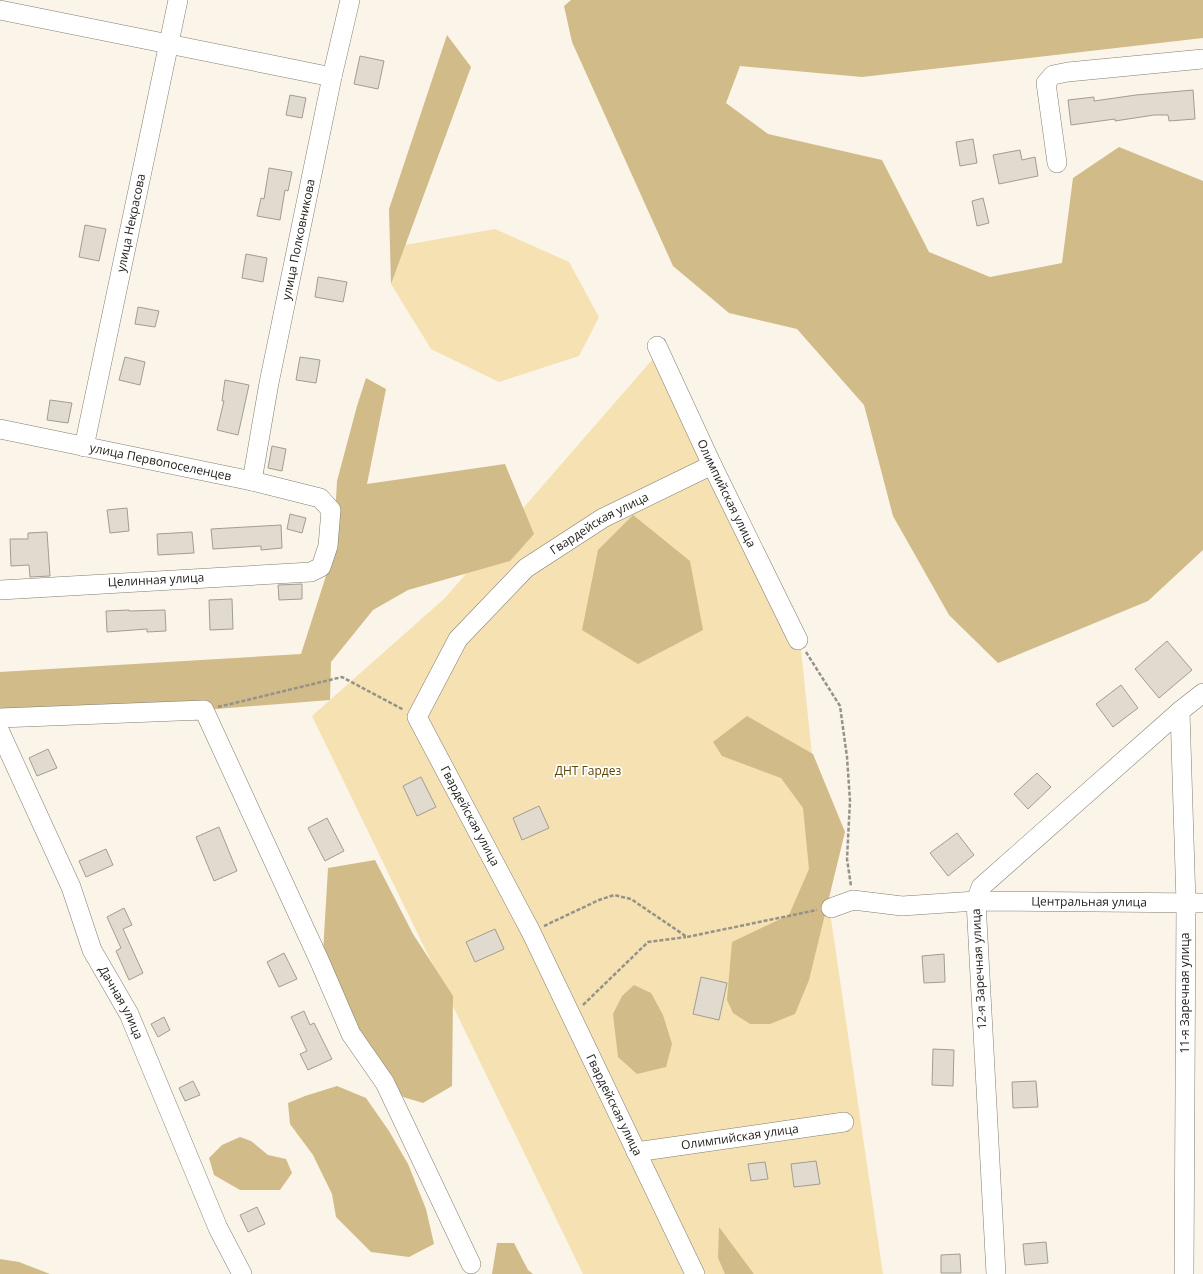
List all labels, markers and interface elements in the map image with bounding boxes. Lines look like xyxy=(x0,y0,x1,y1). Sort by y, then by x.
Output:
street label: улица Некрасова xyxy=(112,172,149,274)
street label: улица Полковникова xyxy=(277,177,319,301)
street label: Олимпийская улица xyxy=(693,436,760,550)
street label: улица Первопоселенцев xyxy=(88,439,233,485)
street label: Гвардейская улица xyxy=(546,488,651,558)
street label: Целинная улица xyxy=(107,568,205,591)
park label: ДНТ Гардез xyxy=(555,762,621,779)
street label: Гвардейская улица xyxy=(437,763,504,869)
street label: Центральная улица xyxy=(1031,892,1147,911)
street label: 12-я Заречная улица xyxy=(967,908,990,1030)
street label: 11-я Заречная улица xyxy=(1176,932,1193,1054)
street label: Дачная улица xyxy=(95,962,148,1042)
street label: Гвардейская улица xyxy=(582,1051,647,1159)
street label: Олимпийская улица xyxy=(680,1120,800,1153)

